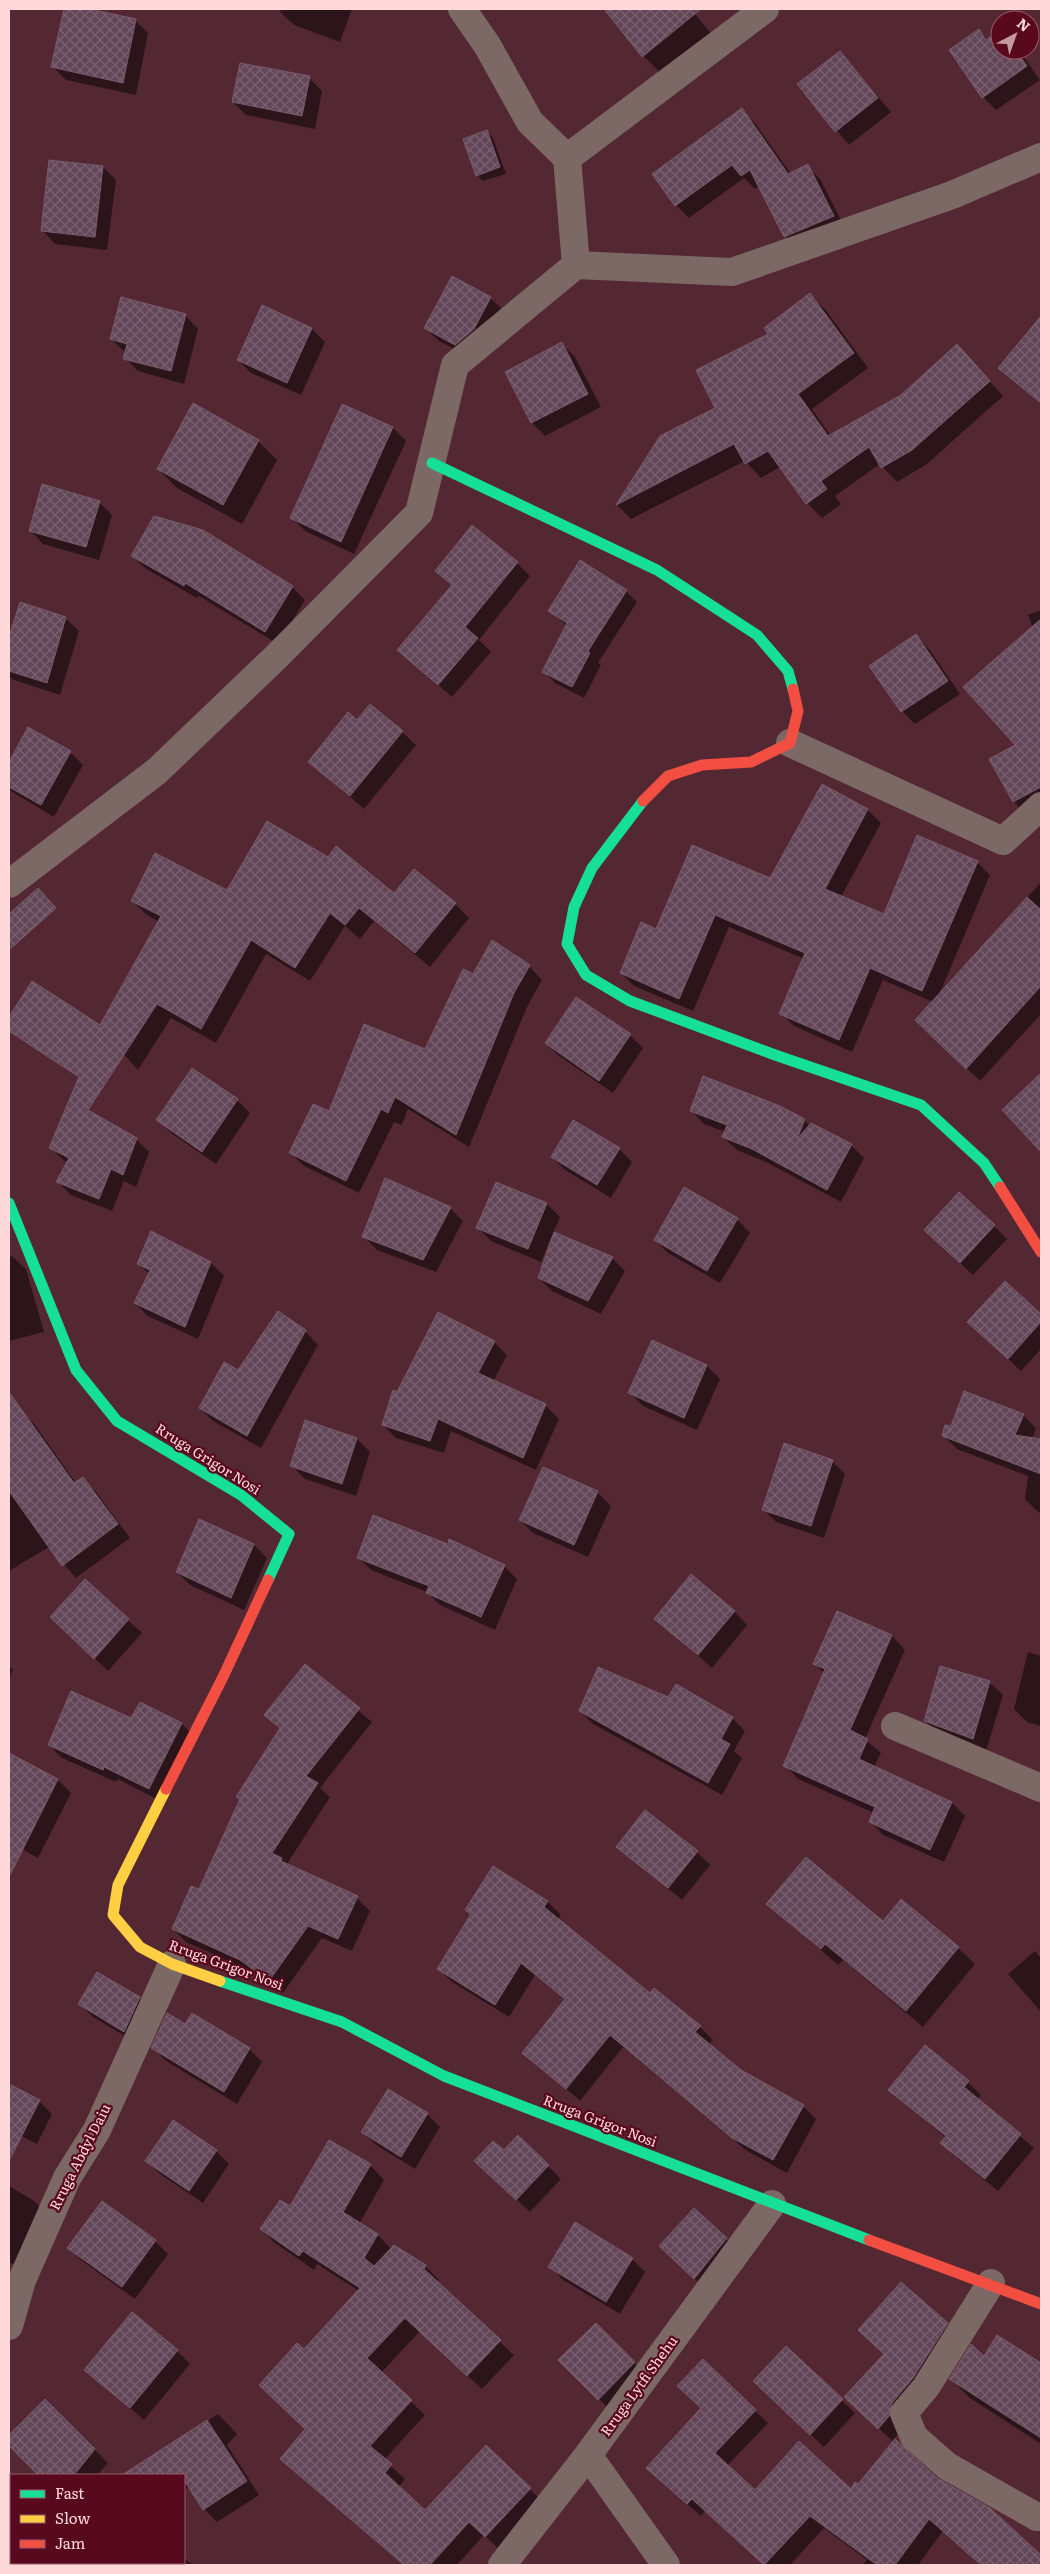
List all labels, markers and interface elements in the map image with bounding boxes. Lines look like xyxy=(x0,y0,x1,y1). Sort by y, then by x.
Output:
north arrow xyxy=(990,10,1040,60)
text: N xyxy=(1013,13,1035,36)
street label: Rruga Grigor Nosi xyxy=(152,1418,265,1499)
street label: Rruga Grigor Nosi xyxy=(166,1934,287,1994)
street label: Rruga Grigor Nosi xyxy=(541,2089,660,2151)
street label: Rruga Abdyl Daiu xyxy=(44,2100,115,2213)
street label: Rruga Lytfi Shehu xyxy=(595,2331,681,2440)
legend xyxy=(10,2474,185,2564)
text: Fast xyxy=(55,2481,84,2504)
text: Slow xyxy=(55,2506,90,2529)
text: Jam xyxy=(55,2531,86,2554)

